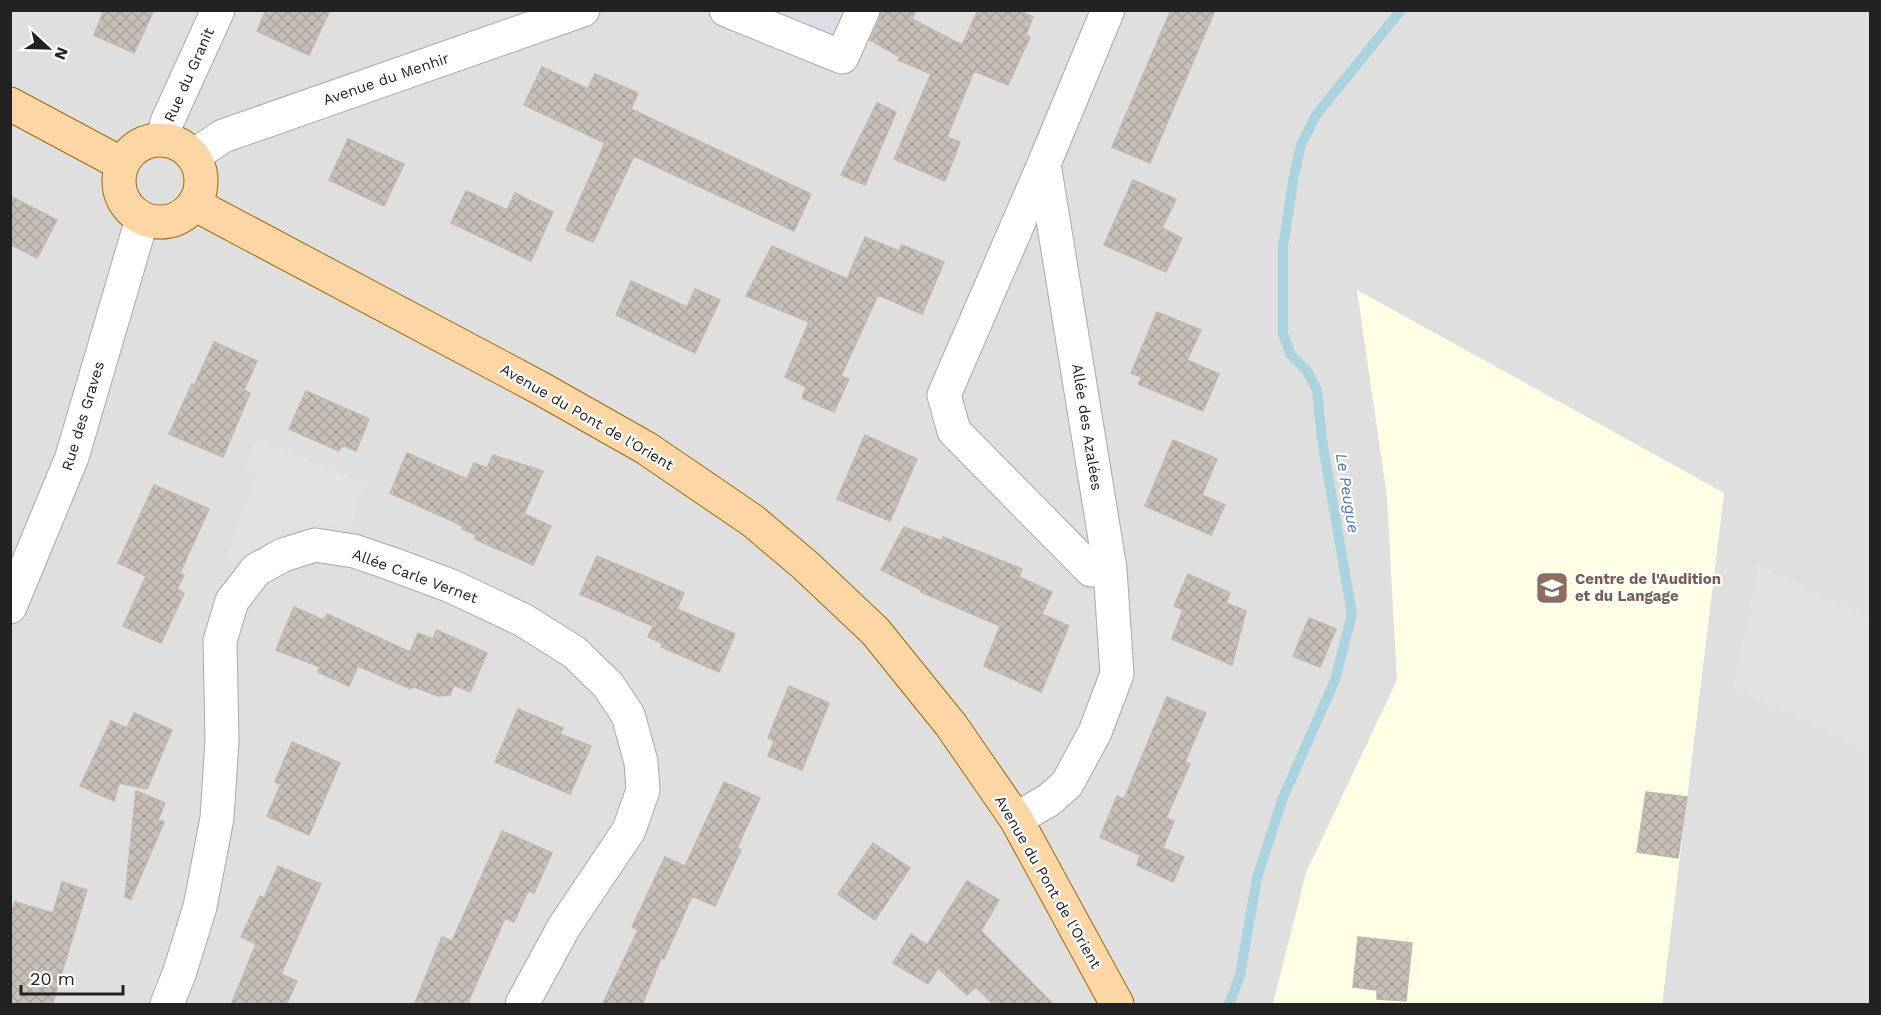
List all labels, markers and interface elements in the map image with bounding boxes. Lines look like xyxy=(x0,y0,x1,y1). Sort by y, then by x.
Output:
north arrow xyxy=(18,18,78,78)
street label: Rue du Granit xyxy=(160,24,218,125)
text: N xyxy=(50,44,72,62)
street label: Avenue du Menhir xyxy=(321,49,451,109)
street label: Rue des Graves xyxy=(58,359,108,473)
street label: Avenue du Pont de l'Orient xyxy=(497,360,677,474)
street label: Allée des Azalées xyxy=(1068,362,1106,492)
water label: Le Peugue xyxy=(1332,452,1363,534)
street label: Allée Carle Vernet xyxy=(350,545,481,607)
school or university icon: Centre de l'Audition et du Langage xyxy=(1534,570,1570,606)
place label: Centre de l'Audition et du Langage xyxy=(1575,570,1721,605)
street label: Avenue du Pont de l'Orient xyxy=(991,792,1105,972)
scale bar xyxy=(21,958,123,996)
text: 20 m xyxy=(30,968,75,989)

